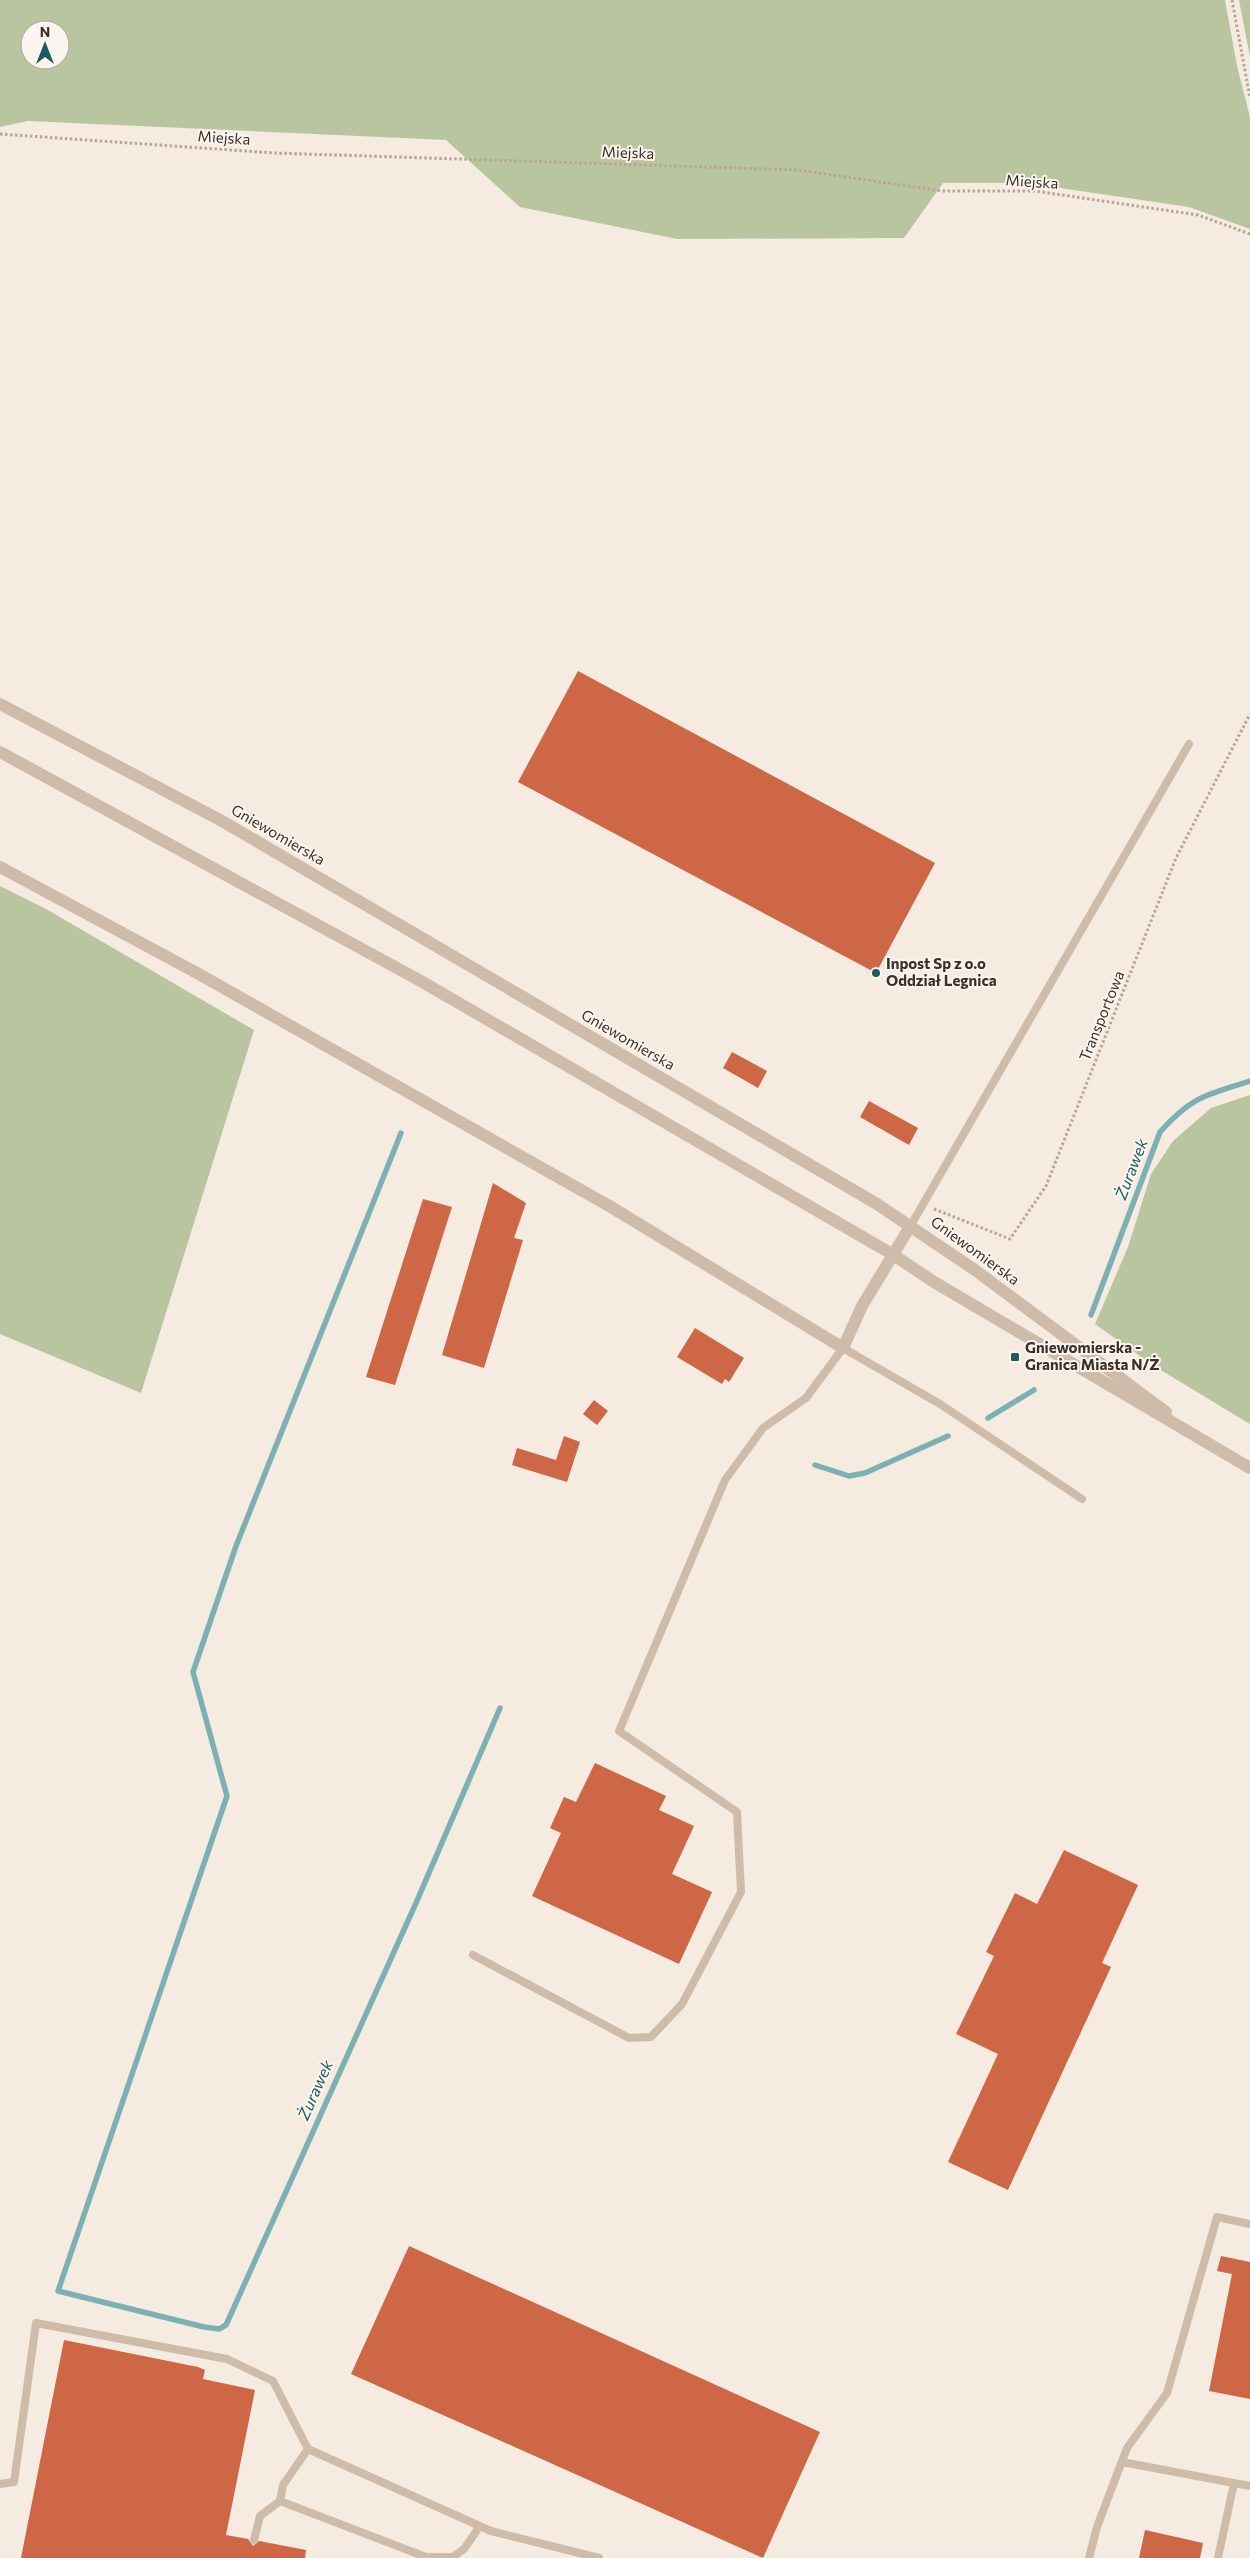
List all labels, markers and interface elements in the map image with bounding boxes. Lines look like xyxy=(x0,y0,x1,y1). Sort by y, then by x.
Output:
north arrow xyxy=(20,20,70,70)
text: N xyxy=(40,23,50,40)
street label: Miejska xyxy=(197,126,251,148)
street label: Miejska xyxy=(601,142,655,162)
street label: Miejska xyxy=(1005,170,1059,192)
street label: Gniewomierska xyxy=(228,800,329,868)
place label: Inpost Sp z o.o Oddział Legnica xyxy=(886,954,997,989)
marker: Inpost Sp z o.o Oddział Legnica xyxy=(870,967,882,979)
street label: Transportowa xyxy=(1075,968,1127,1063)
street label: Gniewomierska xyxy=(578,1005,679,1073)
water label: Żurawek xyxy=(1110,1135,1151,1203)
street label: Gniewomierska xyxy=(928,1212,1023,1288)
place label: Gniewomierska - Granica Miasta N/Ż xyxy=(1025,1338,1160,1373)
marker: Gniewomierska - Granica Miasta N/Ż xyxy=(1009,1351,1021,1363)
water label: Żurawek xyxy=(293,2057,336,2124)

